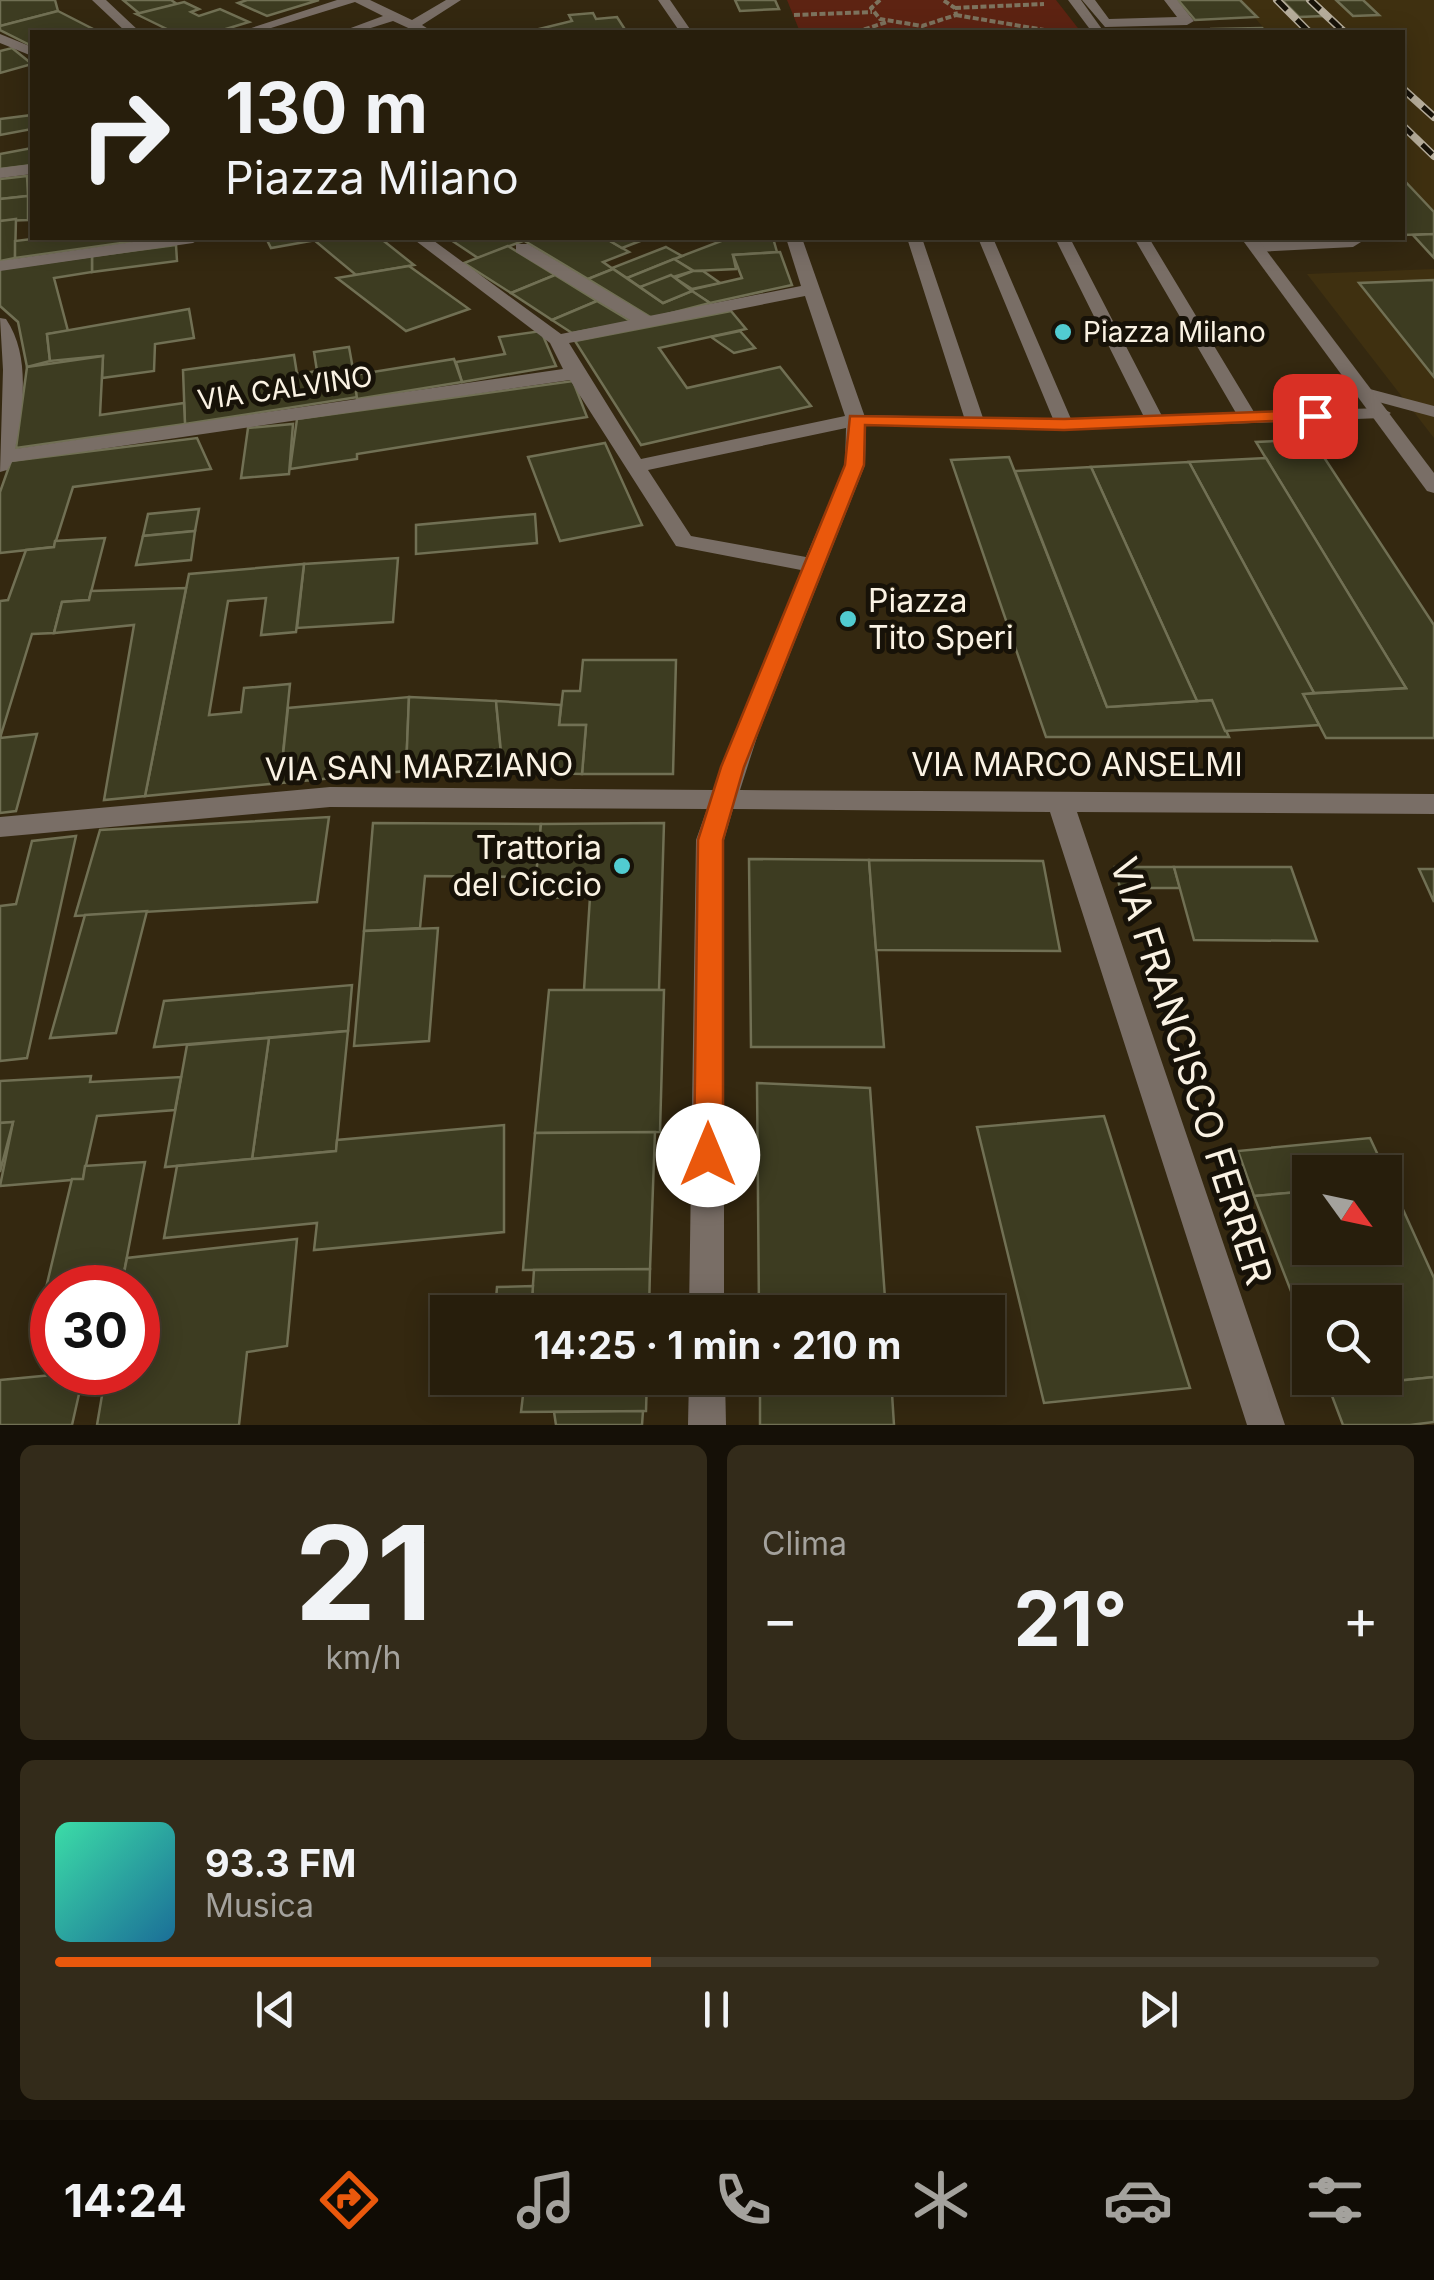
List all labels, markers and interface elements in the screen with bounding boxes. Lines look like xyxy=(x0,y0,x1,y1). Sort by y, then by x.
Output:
text: 130 m xyxy=(225,65,428,150)
icon: right xyxy=(60,70,190,200)
text: Piazza Milano xyxy=(225,150,519,205)
place label: Piazza Milano xyxy=(1083,315,1266,349)
marker: Piazza Milano xyxy=(1052,321,1074,343)
street label: VIA CALVINO xyxy=(195,359,375,417)
pin xyxy=(1273,374,1358,459)
icon: arrive xyxy=(1288,389,1343,444)
place label: Piazza Tito Speri xyxy=(868,581,1014,657)
marker: Piazza Tito Speri xyxy=(837,608,859,630)
street label: VIA SAN MARZIANO xyxy=(264,744,574,789)
street label: VIA MARCO ANSELMI xyxy=(911,745,1243,784)
place label: Trattoria del Ciccio xyxy=(452,828,602,904)
street label: VIA FRANCISCO FERRER xyxy=(1101,851,1283,1290)
marker: Trattoria del Ciccio xyxy=(611,855,633,877)
position arrow xyxy=(656,1103,760,1207)
north arrow xyxy=(1292,1155,1402,1265)
map controls xyxy=(1292,1155,1402,1395)
speed limit sign: 30 xyxy=(30,1265,160,1395)
button: search xyxy=(1292,1285,1402,1395)
text: 14:25 · 1 min · 210 m xyxy=(533,1322,902,1368)
text: 21 xyxy=(295,1494,432,1651)
text: Clima xyxy=(762,1524,847,1563)
text: 21° xyxy=(1013,1573,1128,1664)
text: − xyxy=(762,1586,798,1652)
text: + xyxy=(1343,1586,1379,1652)
text: km/h xyxy=(325,1638,402,1677)
text: 93.3 FM xyxy=(205,1840,356,1886)
text: Musica xyxy=(205,1886,314,1925)
icon: previous xyxy=(248,1982,303,2037)
icon: pause xyxy=(689,1982,744,2037)
icon: next xyxy=(1131,1982,1186,2037)
icon: directions xyxy=(314,2165,384,2235)
icon: music xyxy=(511,2165,581,2235)
icon: phone xyxy=(708,2165,778,2235)
icon: climate xyxy=(906,2165,976,2235)
icon: car xyxy=(1103,2165,1173,2235)
icon: filters xyxy=(1300,2165,1370,2235)
text: 14:24 xyxy=(64,2173,187,2228)

